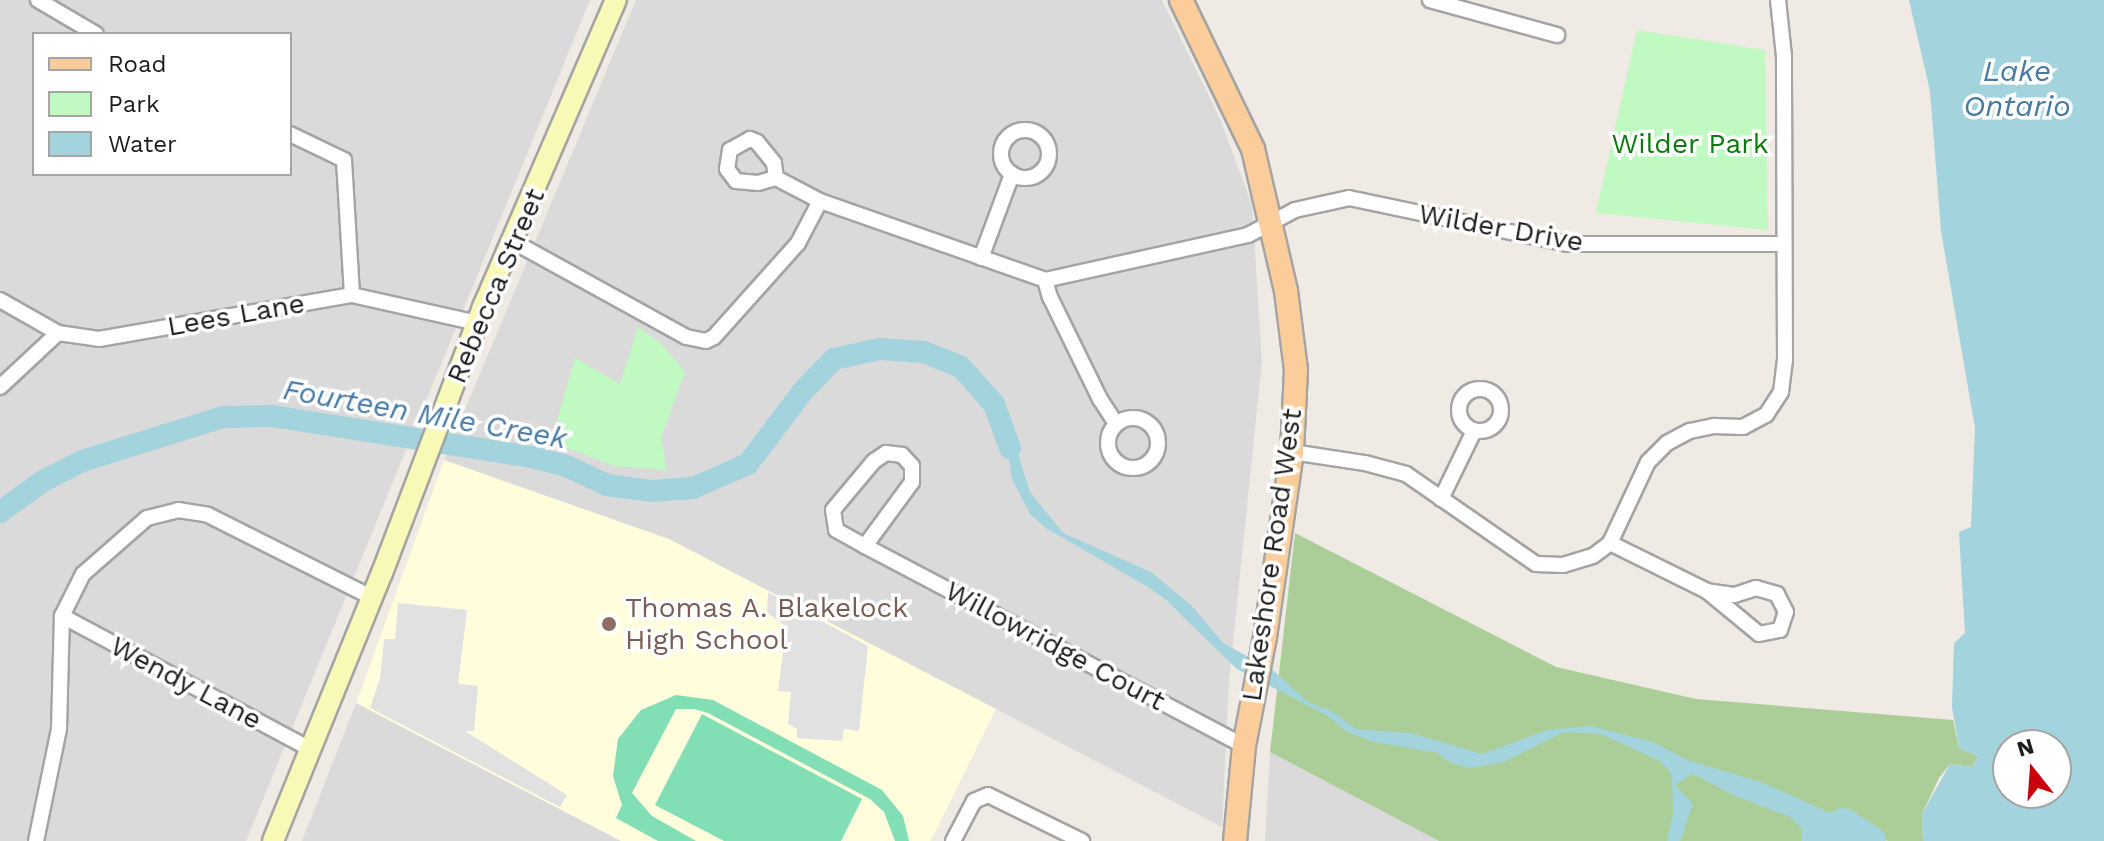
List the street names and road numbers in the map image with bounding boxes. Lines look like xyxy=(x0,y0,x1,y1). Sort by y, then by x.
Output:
street label: Rebecca Street xyxy=(440,183,552,389)
street label: Wilder Drive xyxy=(1416,197,1586,259)
street label: Lees Lane xyxy=(165,286,307,344)
street label: Lakeshore Road West xyxy=(1235,406,1309,704)
street label: Willowridge Court xyxy=(939,574,1171,718)
street label: Wendy Lane xyxy=(104,629,268,737)

